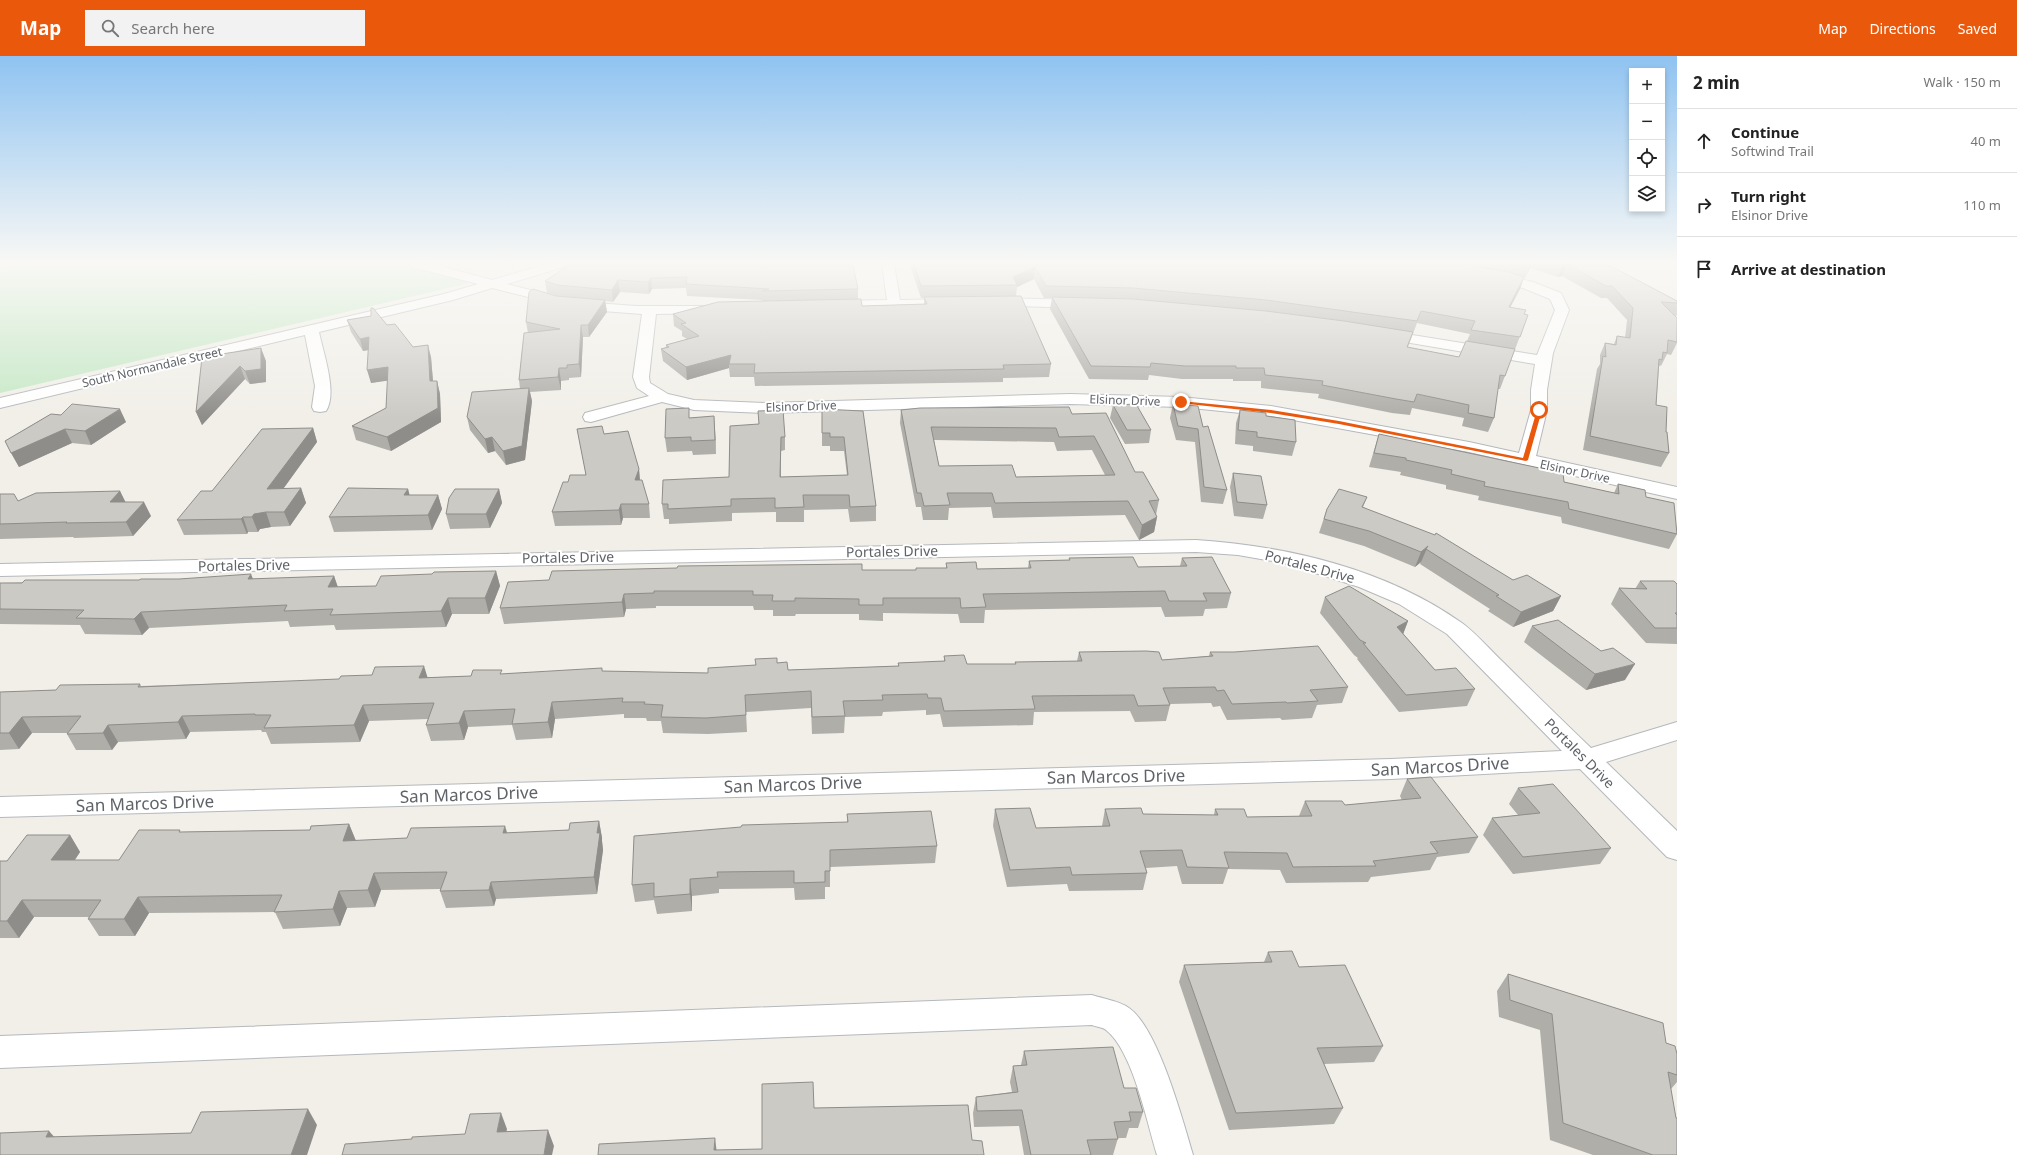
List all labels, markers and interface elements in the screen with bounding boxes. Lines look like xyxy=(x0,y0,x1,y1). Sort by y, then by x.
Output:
search box xyxy=(85,10,365,46)
text: Map xyxy=(20,15,61,41)
icon: search xyxy=(99,17,121,39)
text: Search here xyxy=(131,18,215,38)
text: Map xyxy=(1818,19,1847,38)
text: Directions xyxy=(1869,19,1936,38)
text: Saved xyxy=(1958,19,1997,38)
map controls xyxy=(1629,68,1665,212)
button: + xyxy=(1629,68,1665,104)
text: 2 min xyxy=(1693,71,1740,94)
text: Walk · 150 m xyxy=(1923,73,2001,91)
button: − xyxy=(1629,104,1665,140)
text: Continue xyxy=(1731,122,1799,142)
icon: ahead xyxy=(1693,130,1715,152)
text: 40 m xyxy=(1971,132,2001,150)
button: locate xyxy=(1629,140,1665,176)
text: Softwind Trail xyxy=(1731,142,1814,160)
button: layers xyxy=(1629,176,1665,212)
text: Turn right xyxy=(1731,186,1806,206)
icon: right xyxy=(1693,194,1715,216)
text: 110 m xyxy=(1963,196,2001,214)
text: Elsinor Drive xyxy=(1731,206,1808,224)
icon: arrive xyxy=(1693,258,1715,280)
text: Arrive at destination xyxy=(1731,259,1886,279)
street label: South Normandale Street xyxy=(80,342,224,391)
street label: Elsinor Drive xyxy=(1089,390,1161,410)
route end xyxy=(1172,393,1190,411)
street label: Elsinor Drive xyxy=(765,396,837,416)
route start xyxy=(1530,401,1548,419)
street label: Elsinor Drive xyxy=(1538,455,1612,487)
street label: Portales Drive xyxy=(846,541,938,561)
street label: Portales Drive xyxy=(1263,545,1357,587)
street label: Portales Drive xyxy=(522,547,614,567)
street label: Portales Drive xyxy=(198,555,290,575)
street label: Portales Drive xyxy=(1541,714,1619,792)
street label: San Marcos Drive xyxy=(1370,751,1510,781)
street label: San Marcos Drive xyxy=(1047,763,1185,789)
street label: San Marcos Drive xyxy=(723,770,863,798)
street label: San Marcos Drive xyxy=(399,780,539,808)
street label: San Marcos Drive xyxy=(75,789,215,817)

